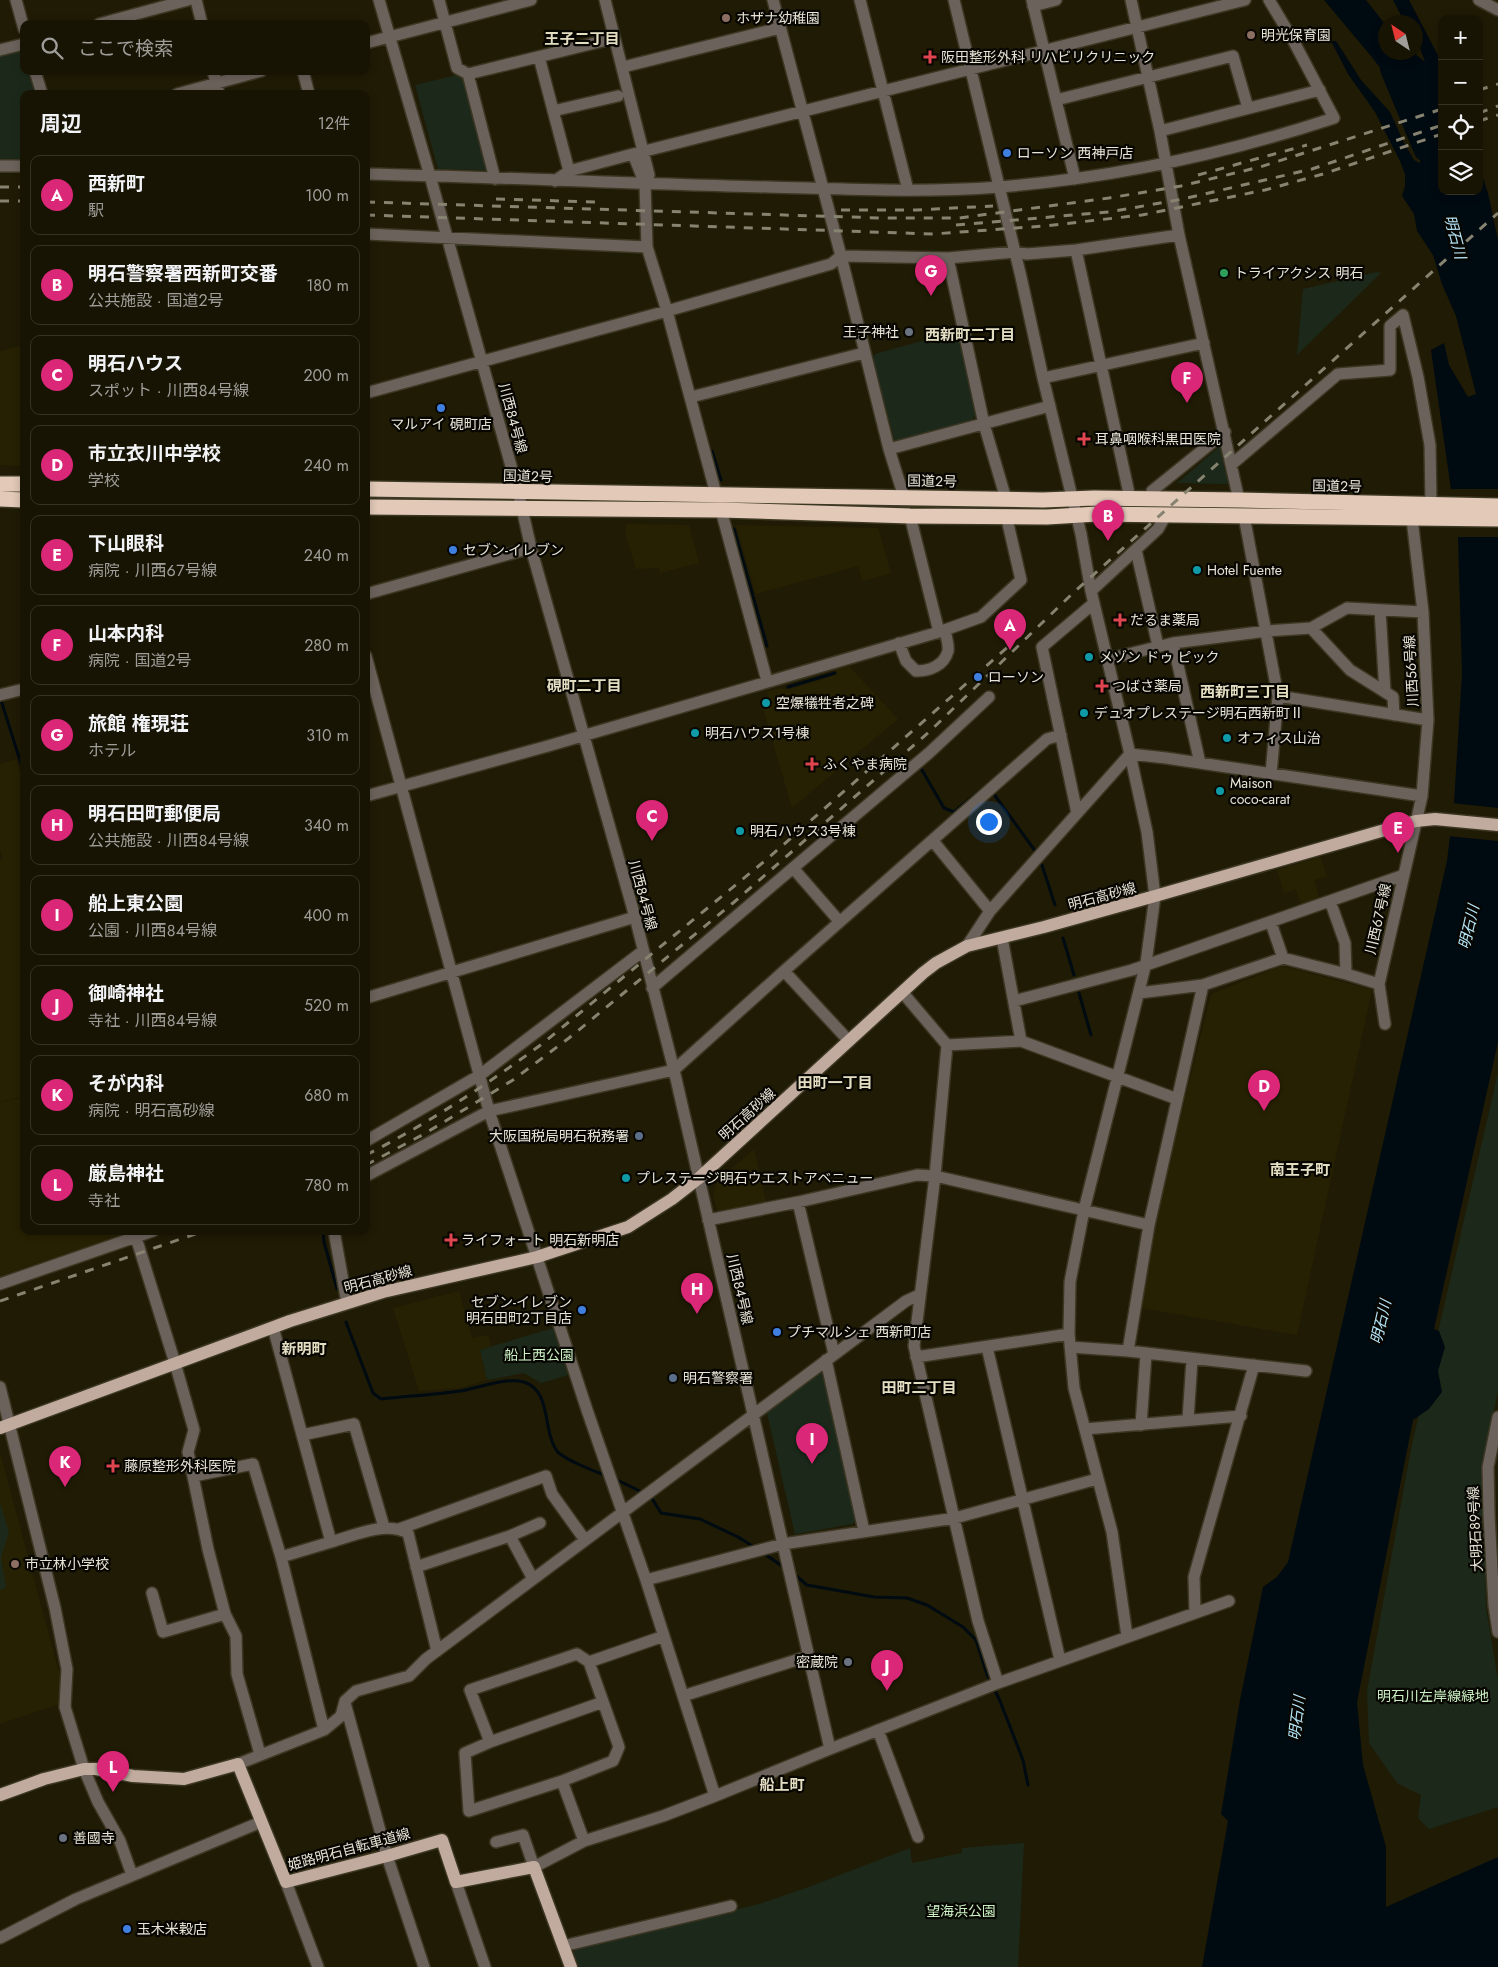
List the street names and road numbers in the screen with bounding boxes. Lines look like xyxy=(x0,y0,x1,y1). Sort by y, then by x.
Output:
street label: 川西８４号線 xyxy=(494,381,532,455)
street label: 国道2号 xyxy=(503,465,553,487)
street label: 国道2号 xyxy=(907,471,957,491)
street label: 国道2号 xyxy=(1312,476,1362,496)
street label: 川西５６号線 xyxy=(1399,634,1423,708)
street label: 川西８４号線 xyxy=(624,858,662,932)
street label: 明石高砂線 xyxy=(1066,877,1138,915)
street label: 川西６７号線 xyxy=(1360,882,1396,956)
street label: 明石高砂線 xyxy=(714,1083,780,1145)
street label: 川西８４号線 xyxy=(722,1252,758,1326)
street label: 明石高砂線 xyxy=(342,1260,414,1298)
street label: 大明石８９号線 xyxy=(1463,1485,1487,1573)
street label: 姫路明石自転車道線 xyxy=(286,1823,412,1875)

